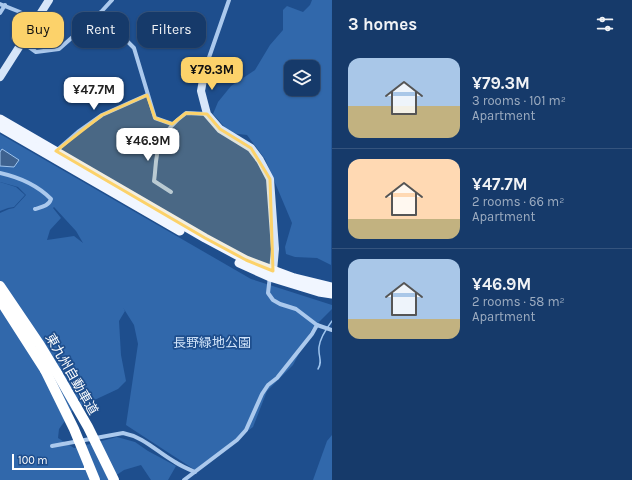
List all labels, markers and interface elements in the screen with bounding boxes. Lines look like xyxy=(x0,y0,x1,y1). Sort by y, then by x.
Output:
chip: Buy xyxy=(12,12,64,48)
chip: Rent xyxy=(72,12,129,48)
chip: Filters xyxy=(137,12,206,48)
icon: filters xyxy=(594,13,616,35)
text: 3 homes xyxy=(348,14,417,34)
pin: ¥79.3M xyxy=(179,57,245,91)
map controls xyxy=(284,60,320,96)
button: layers xyxy=(284,60,320,96)
text: ¥79.3M xyxy=(190,62,234,77)
text: ¥79.3M xyxy=(472,73,530,93)
icon: home xyxy=(380,74,428,122)
pin: ¥47.7M xyxy=(61,77,127,111)
text: ¥47.7M xyxy=(73,82,115,97)
text: 3 rooms · 101 m² xyxy=(472,93,566,108)
text: Apartment xyxy=(472,108,535,123)
pin: ¥46.9M xyxy=(115,128,181,162)
text: ¥46.9M xyxy=(125,133,171,148)
text: ¥47.7M xyxy=(472,174,528,194)
icon: home xyxy=(380,175,428,223)
text: 2 rooms · 66 m² xyxy=(472,194,564,209)
text: Apartment xyxy=(472,209,535,224)
text: ¥46.9M xyxy=(472,274,531,294)
icon: home xyxy=(380,275,428,323)
text: 2 rooms · 58 m² xyxy=(472,294,565,309)
text: Apartment xyxy=(472,309,535,324)
street label: 東九州自動車道 xyxy=(43,331,101,417)
park label: 長野緑地公園 xyxy=(173,335,251,350)
scale bar xyxy=(12,452,86,471)
text: 100 m xyxy=(18,454,48,467)

